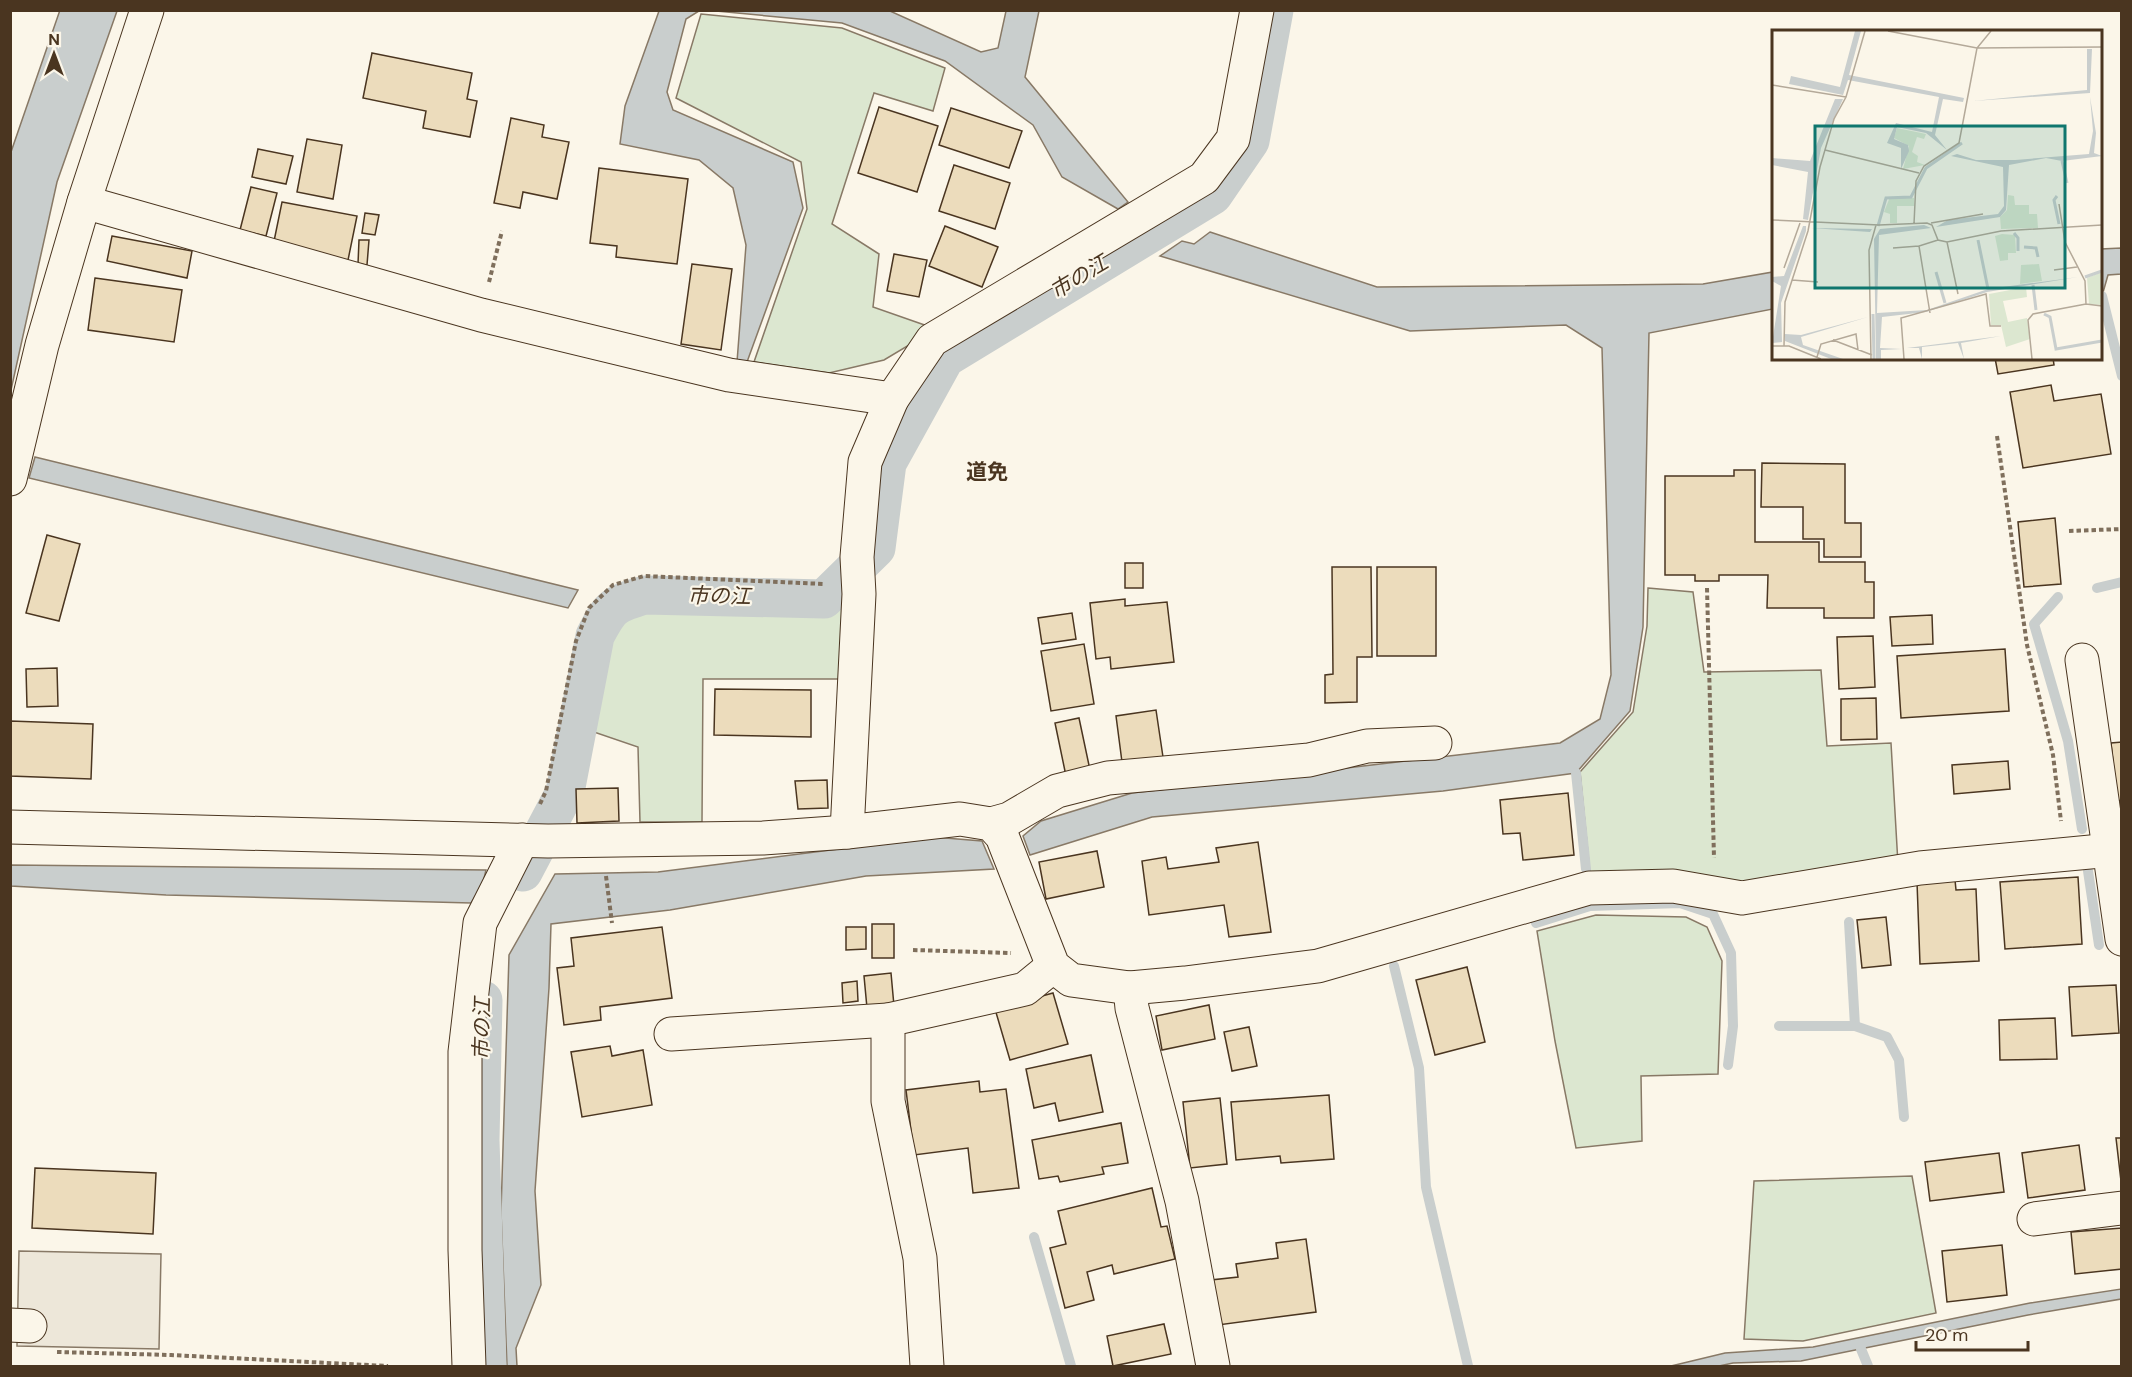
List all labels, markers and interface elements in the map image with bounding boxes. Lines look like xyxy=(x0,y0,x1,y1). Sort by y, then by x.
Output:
north arrow xyxy=(24,24,84,84)
text: N xyxy=(48,29,60,50)
inset map xyxy=(1772,30,2102,360)
water label: 市の江 xyxy=(1045,248,1115,305)
district label: 道免 xyxy=(966,458,1008,486)
water label: 市の江 xyxy=(687,581,753,611)
water label: 市の江 xyxy=(467,995,497,1061)
scale bar xyxy=(1916,1314,2028,1352)
text: 20 m xyxy=(1925,1323,1968,1347)

